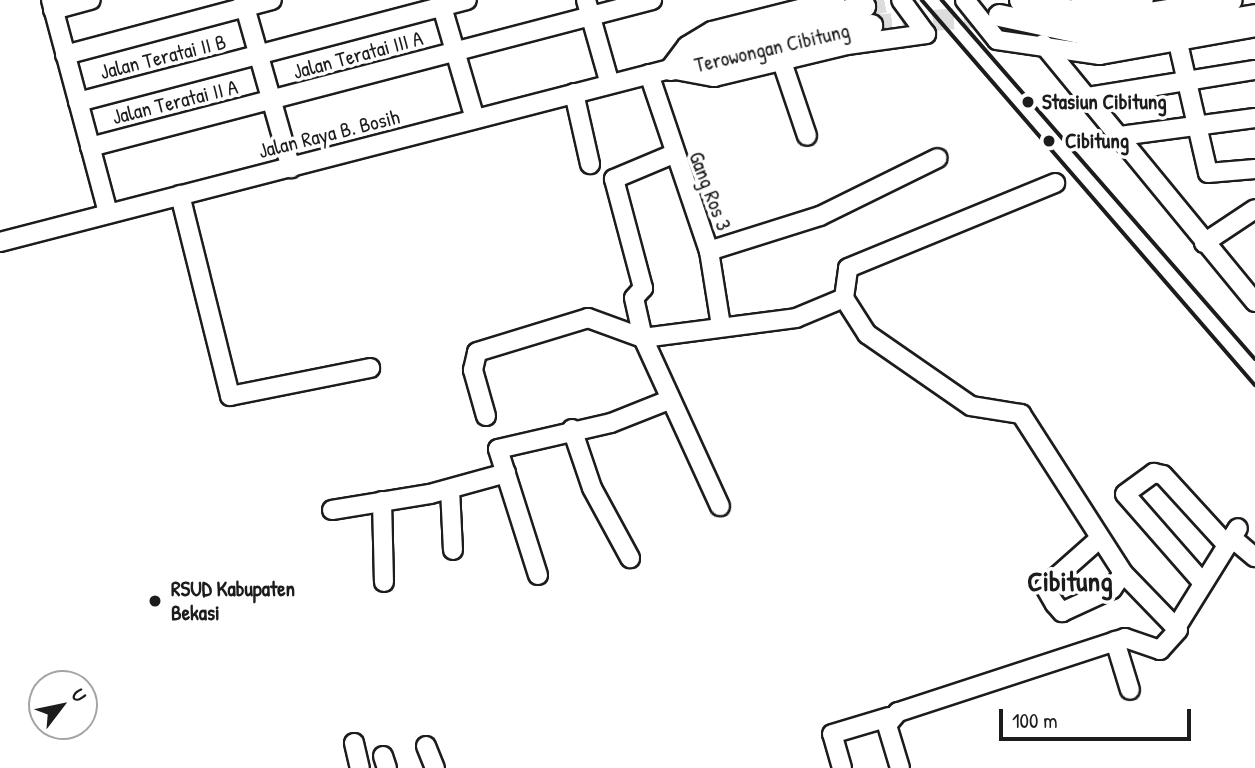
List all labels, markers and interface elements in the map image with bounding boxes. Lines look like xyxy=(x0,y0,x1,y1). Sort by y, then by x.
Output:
street label: Terowongan Cibitung xyxy=(692,18,852,78)
street label: Jalan Teratai III A xyxy=(290,26,426,84)
street label: Jalan Teratai II B xyxy=(97,29,229,85)
street label: Jalan Teratai II A xyxy=(110,74,240,130)
place label: Stasiun Cibitung xyxy=(1042,89,1167,115)
marker: Stasiun Cibitung xyxy=(1020,94,1036,110)
street label: Jalan Raya B. Bosih xyxy=(256,104,402,164)
place label: Cibitung xyxy=(1065,128,1129,154)
marker: Cibitung xyxy=(1039,131,1059,151)
street label: Gang Ros 3 xyxy=(683,148,737,234)
district label: Cibitung xyxy=(1027,564,1113,598)
place label: RSUD Kabupaten Bekasi xyxy=(171,576,295,626)
marker: RSUD Kabupaten Bekasi xyxy=(145,591,165,611)
north arrow xyxy=(28,670,98,740)
text: U xyxy=(65,684,93,706)
scale bar xyxy=(1003,694,1196,738)
text: 100 m xyxy=(1012,706,1058,735)

